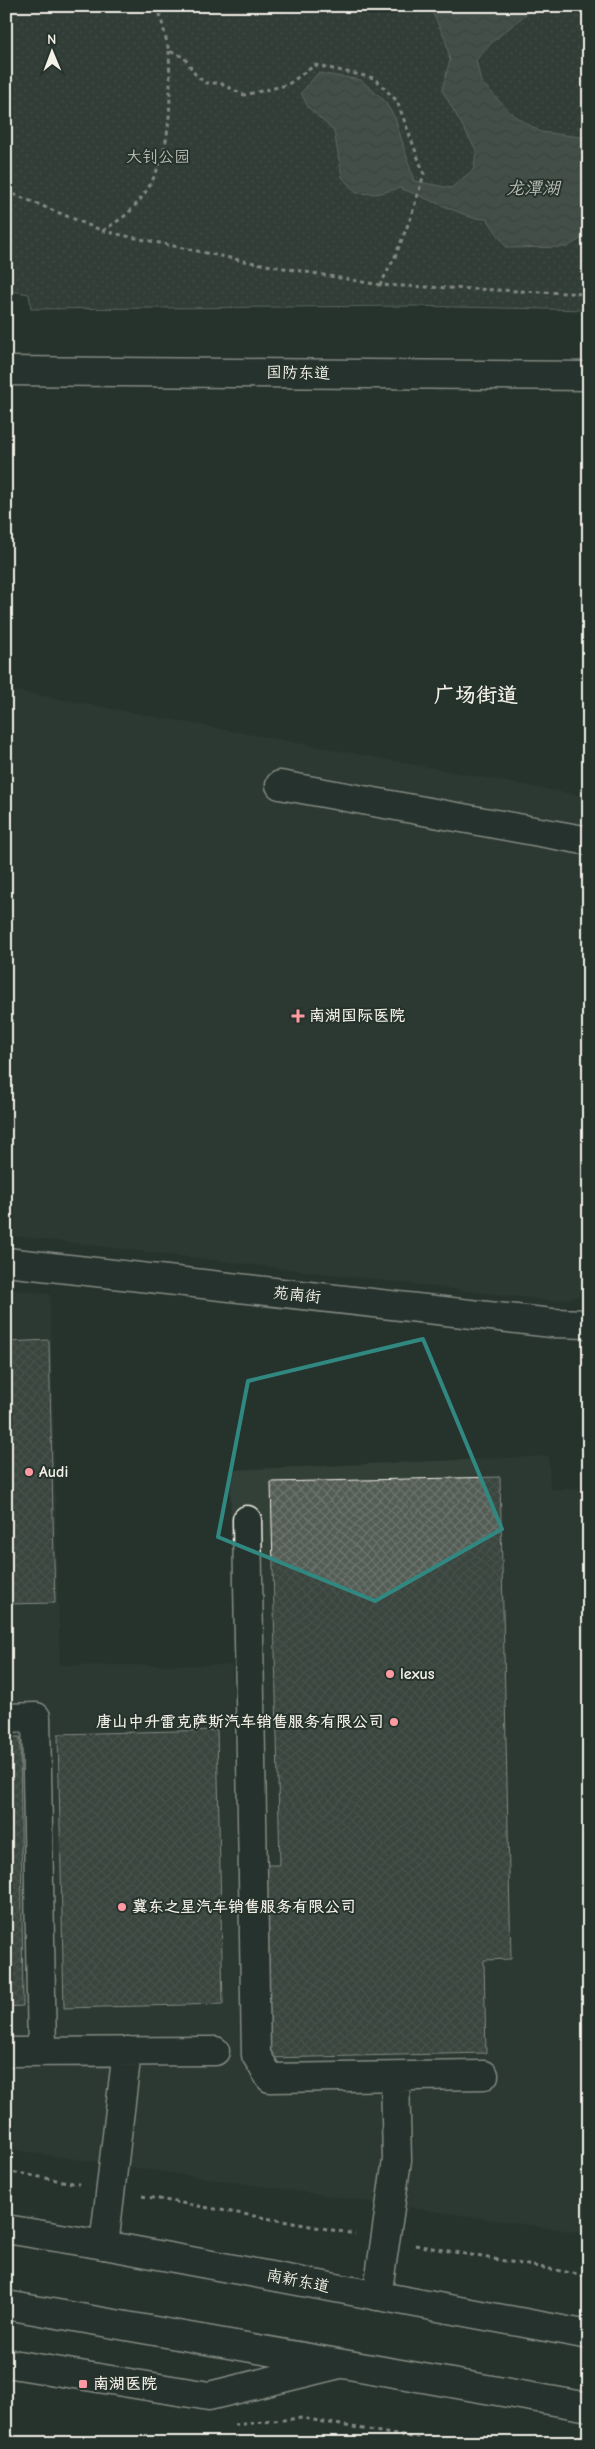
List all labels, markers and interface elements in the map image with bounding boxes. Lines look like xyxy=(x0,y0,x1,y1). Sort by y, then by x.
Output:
north arrow xyxy=(28,28,78,78)
text: N xyxy=(47,31,56,48)
park label: 大钊公园 xyxy=(126,148,190,166)
water label: 龙潭湖 xyxy=(506,178,562,199)
street label: 国防东道 xyxy=(266,363,330,383)
district label: 广场街道 xyxy=(434,683,518,707)
place label: 南湖国际医院 xyxy=(309,1007,405,1025)
marker: 南湖国际医院 xyxy=(291,1009,305,1023)
street label: 苑南街 xyxy=(272,1284,322,1306)
place label: Audi xyxy=(39,1463,68,1481)
marker: Audi xyxy=(23,1466,35,1478)
place label: lexus xyxy=(400,1665,435,1683)
marker: lexus xyxy=(384,1668,396,1680)
place label: 唐山中升雷克萨斯汽车销售服务有限公司 xyxy=(96,1713,384,1731)
marker: 唐山中升雷克萨斯汽车销售服务有限公司 xyxy=(388,1716,400,1728)
place label: 冀东之星汽车销售服务有限公司 xyxy=(132,1898,356,1916)
marker: 冀东之星汽车销售服务有限公司 xyxy=(116,1901,128,1913)
street label: 南新东道 xyxy=(265,2266,331,2296)
place label: 南湖医院 xyxy=(93,2375,157,2393)
marker: 南湖医院 xyxy=(77,2378,89,2390)

